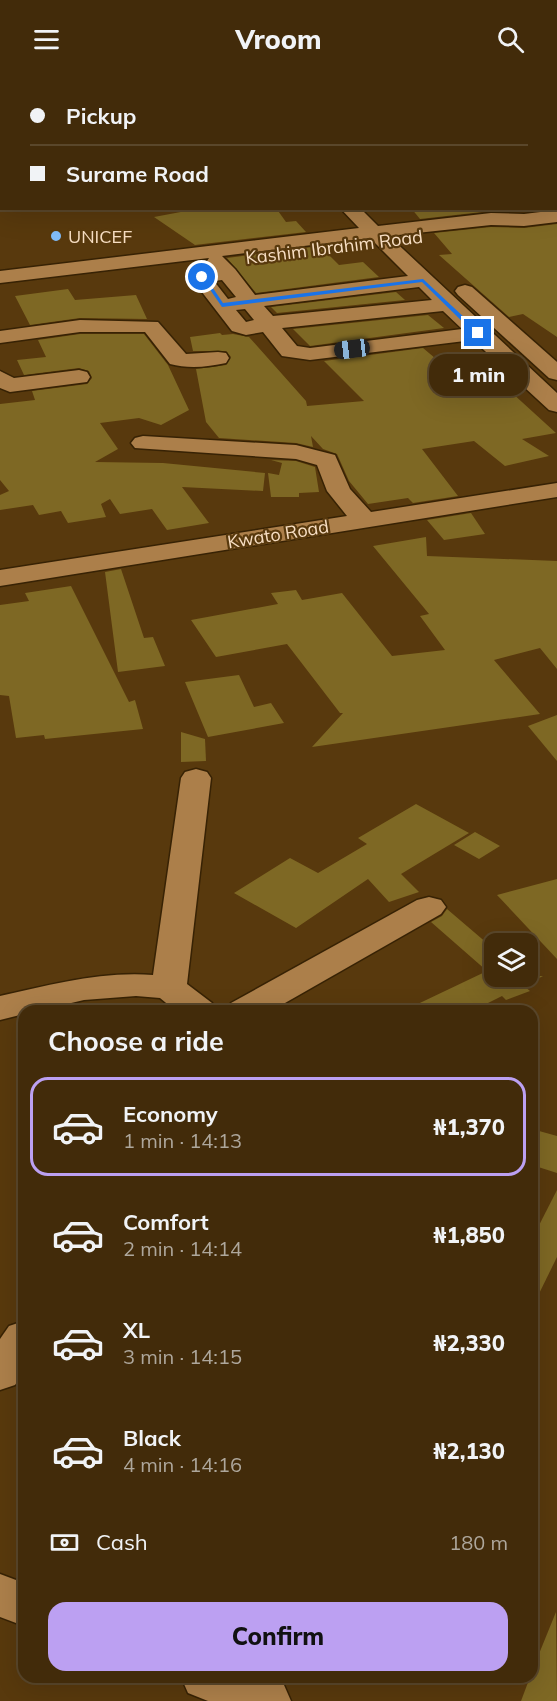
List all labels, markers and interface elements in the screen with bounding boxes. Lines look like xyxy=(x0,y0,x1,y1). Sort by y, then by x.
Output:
text: Vroom xyxy=(235,22,322,56)
icon: menu xyxy=(30,23,63,56)
icon: search xyxy=(494,23,527,56)
text: Pickup xyxy=(66,102,136,130)
text: Surame Road xyxy=(66,160,209,188)
place label: UNICEF xyxy=(68,225,132,248)
street label: Kashim Ibrahim Road xyxy=(244,225,424,269)
marker: UNICEF xyxy=(49,229,63,243)
route start xyxy=(188,263,215,290)
route end xyxy=(464,319,491,346)
car xyxy=(333,338,371,360)
callout: 1 min xyxy=(428,354,528,396)
text: 1 min xyxy=(452,362,505,387)
street label: Kwato Road xyxy=(226,515,330,553)
map controls xyxy=(484,933,538,987)
button: layers xyxy=(484,933,538,987)
text: Choose a ride xyxy=(48,1024,224,1058)
icon: car xyxy=(51,1100,105,1154)
text: Economy xyxy=(123,1100,218,1128)
text: ₦1,370 xyxy=(433,1113,505,1141)
text: 1 min · 14:13 xyxy=(123,1128,242,1153)
icon: car xyxy=(51,1208,105,1262)
text: Comfort xyxy=(123,1208,209,1236)
text: ₦1,850 xyxy=(433,1221,505,1249)
text: 2 min · 14:14 xyxy=(123,1236,242,1261)
icon: car xyxy=(51,1316,105,1370)
text: XL xyxy=(123,1316,150,1344)
text: ₦2,330 xyxy=(433,1329,505,1357)
text: 3 min · 14:15 xyxy=(123,1344,242,1369)
icon: car xyxy=(51,1424,105,1478)
text: Black xyxy=(123,1424,181,1452)
text: ₦2,130 xyxy=(433,1437,505,1465)
text: 4 min · 14:16 xyxy=(123,1452,242,1477)
icon: cash xyxy=(48,1526,81,1559)
text: Cash xyxy=(96,1528,148,1556)
text: 180 m xyxy=(449,1530,508,1555)
button: Confirm xyxy=(48,1602,508,1671)

